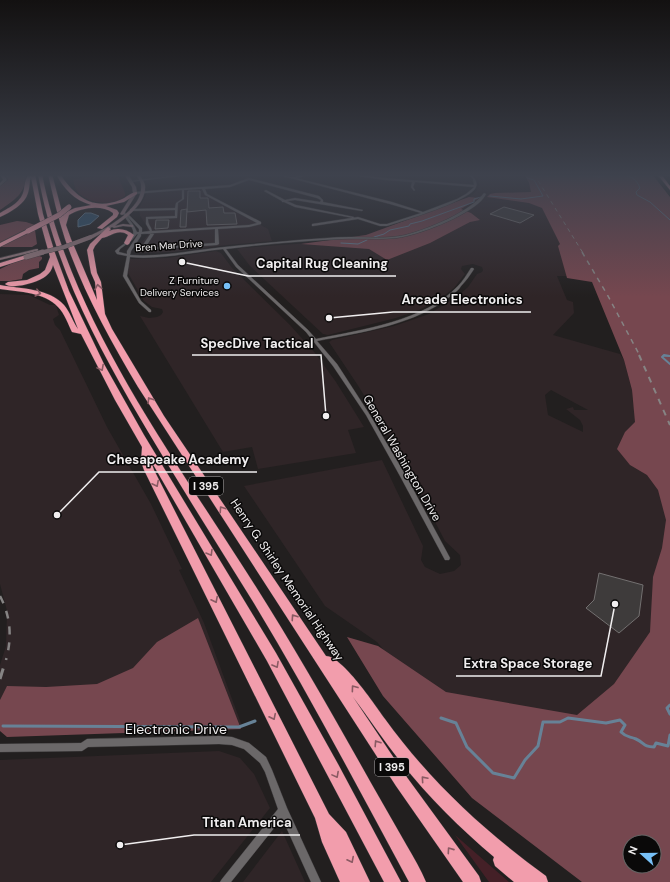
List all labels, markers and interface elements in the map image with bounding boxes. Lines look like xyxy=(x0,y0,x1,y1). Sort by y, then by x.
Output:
street label: Bren Mar Drive xyxy=(135,237,203,254)
callout: Capital Rug Cleaning xyxy=(248,251,396,276)
text: Capital Rug Cleaning xyxy=(256,255,388,272)
place label: Z Furniture Delivery Services xyxy=(140,274,219,299)
marker: Z Furniture Delivery Services xyxy=(222,281,232,291)
one-way arrow xyxy=(94,284,103,290)
callout: Arcade Electronics xyxy=(393,287,531,312)
one-way arrow xyxy=(35,288,42,297)
text: Arcade Electronics xyxy=(401,291,523,308)
callout: SpecDive Tactical xyxy=(192,330,321,355)
text: SpecDive Tactical xyxy=(201,335,314,352)
one-way arrow xyxy=(97,364,104,371)
street label: General Washington Drive xyxy=(359,392,445,524)
one-way arrow xyxy=(147,397,155,404)
callout: Chesapeake Academy xyxy=(99,447,257,472)
text: Chesapeake Academy xyxy=(107,451,249,468)
road number: I 395 xyxy=(189,477,223,495)
one-way arrow xyxy=(151,480,159,488)
street label: Henry G. Shirley Memorial Highway xyxy=(227,496,348,664)
one-way arrow xyxy=(219,506,226,513)
one-way arrow xyxy=(206,549,213,556)
one-way arrow xyxy=(211,596,218,603)
one-way arrow xyxy=(291,614,298,621)
callout: Extra Space Storage xyxy=(456,651,601,676)
text: Extra Space Storage xyxy=(464,655,593,672)
one-way arrow xyxy=(271,661,279,668)
one-way arrow xyxy=(352,686,359,693)
one-way arrow xyxy=(268,712,276,720)
street label: Electronic Drive xyxy=(125,720,227,738)
one-way arrow xyxy=(374,740,381,747)
road number: I 395 xyxy=(375,758,409,776)
one-way arrow xyxy=(332,771,339,778)
one-way arrow xyxy=(422,776,429,784)
callout: Titan America xyxy=(194,810,300,835)
text: Titan America xyxy=(202,814,292,831)
north arrow xyxy=(622,834,662,874)
text: N xyxy=(625,844,641,857)
one-way arrow xyxy=(447,847,455,854)
one-way arrow xyxy=(346,855,354,863)

